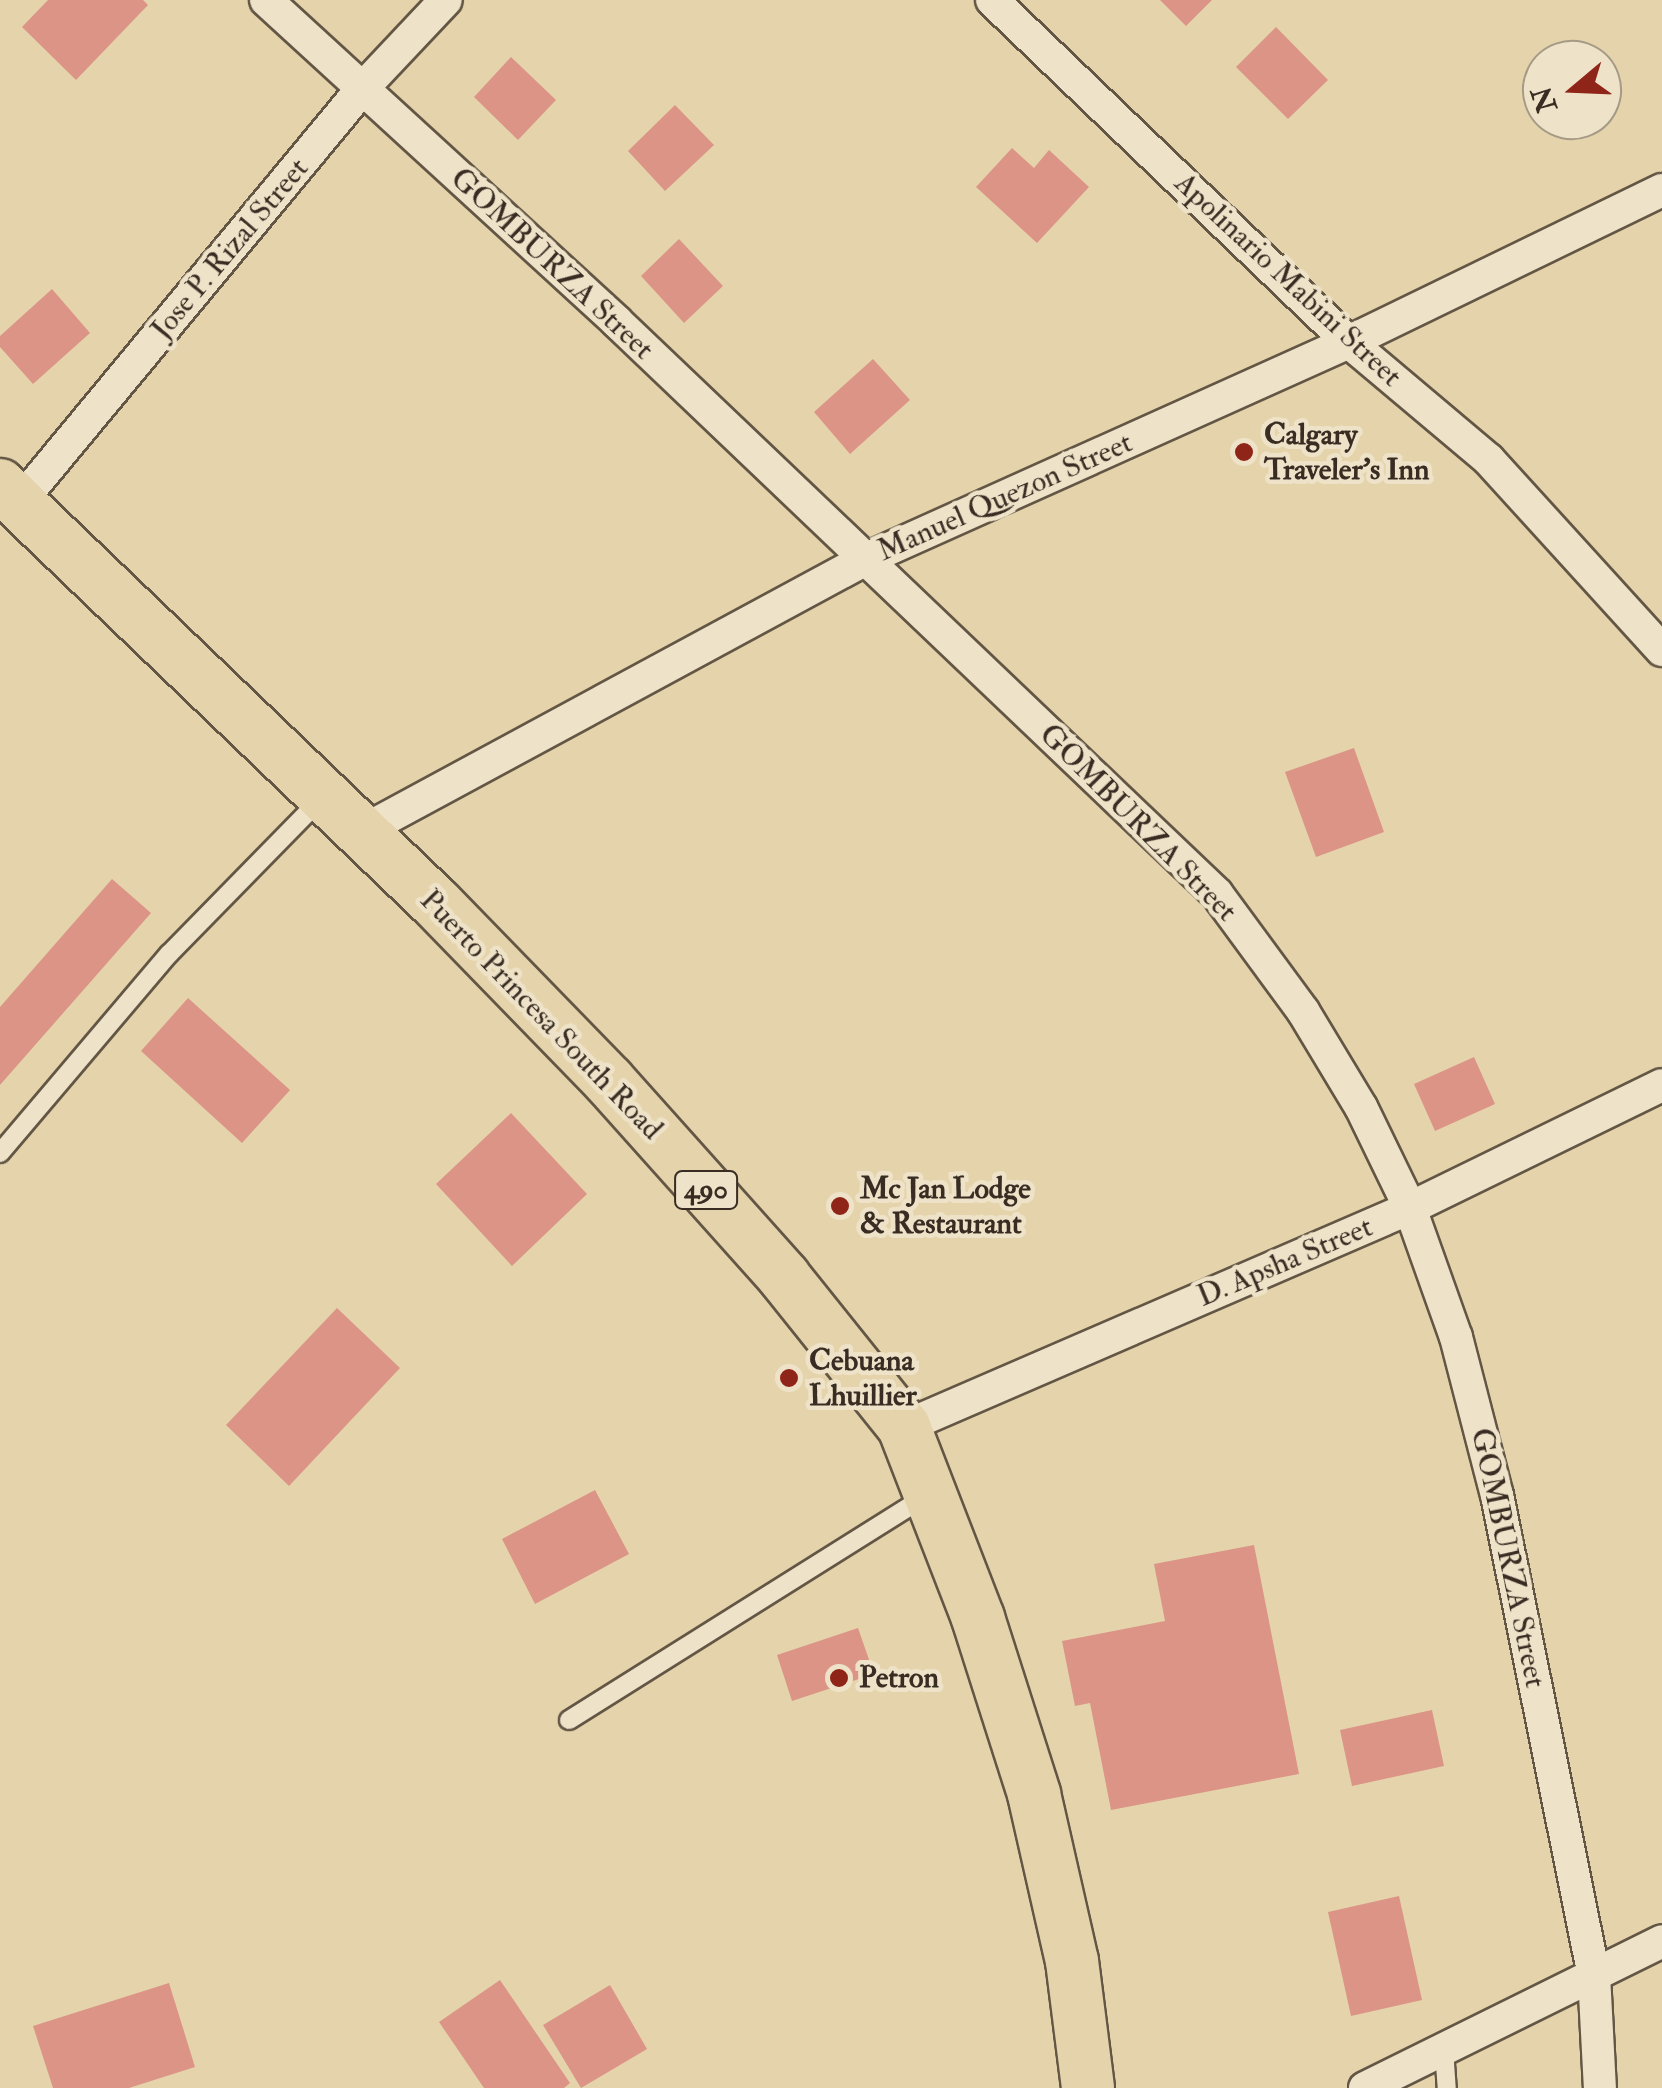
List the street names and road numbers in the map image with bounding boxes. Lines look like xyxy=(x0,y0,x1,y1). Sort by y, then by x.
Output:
street label: Jose P. Rizal Street xyxy=(144,151,316,347)
street label: GOMBURZA Street xyxy=(443,161,661,367)
street label: Apolinario Mabini Street xyxy=(1167,165,1409,395)
street label: Manuel Quezon Street xyxy=(872,425,1138,569)
street label: GOMBURZA Street xyxy=(1032,717,1244,929)
street label: Puerto Princesa South Road xyxy=(412,883,670,1147)
road number: 490 xyxy=(674,1167,738,1213)
street label: D. Apsha Street xyxy=(1192,1209,1378,1315)
street label: GOMBURZA Street xyxy=(1463,1425,1553,1691)

